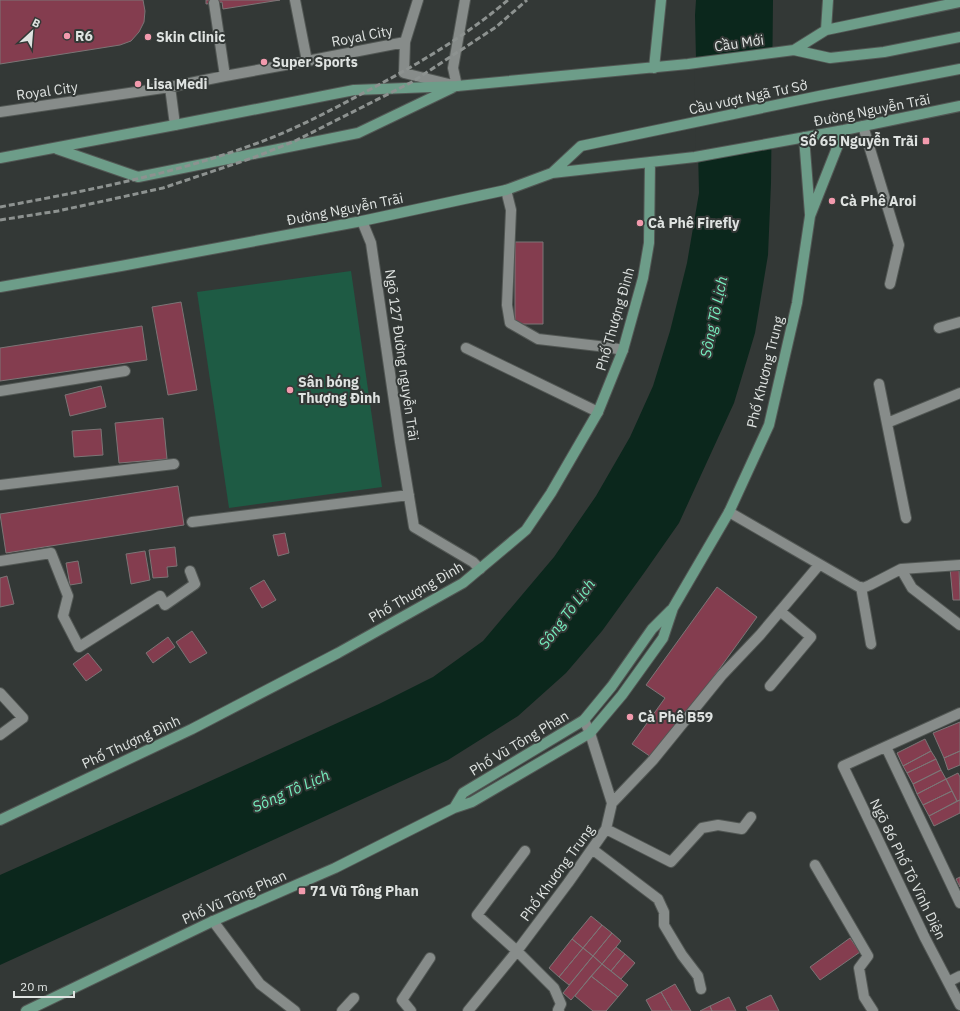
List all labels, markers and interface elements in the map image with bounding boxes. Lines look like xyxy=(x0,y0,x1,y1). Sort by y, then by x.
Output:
north arrow xyxy=(12,12,52,52)
text: B xyxy=(30,15,43,31)
street label: Royal City xyxy=(330,21,394,51)
place label: R6 xyxy=(75,27,93,45)
place label: Skin Clinic xyxy=(156,28,225,46)
marker: R6 xyxy=(62,31,72,41)
street label: Cầu Mới xyxy=(713,31,765,55)
marker: Skin Clinic xyxy=(143,32,153,42)
place label: Super Sports xyxy=(272,53,358,71)
marker: Super Sports xyxy=(259,57,269,67)
place label: Lisa Medi xyxy=(146,75,208,93)
street label: Cầu vượt Ngã Tư Sở xyxy=(687,76,809,118)
street label: Royal City xyxy=(15,78,79,104)
marker: Lisa Medi xyxy=(133,79,143,89)
street label: Đường Nguyễn Trãi xyxy=(812,90,932,130)
place label: Số 65 Nguyễn Trãi xyxy=(800,131,918,150)
marker: Số 65 Nguyễn Trãi xyxy=(921,136,931,146)
street label: Đường Nguyễn Trãi xyxy=(285,189,405,229)
place label: Cà Phê Aroi xyxy=(840,192,916,210)
marker: Cà Phê Aroi xyxy=(827,196,837,206)
place label: Cà Phê Firefly xyxy=(648,214,740,232)
marker: Cà Phê Firefly xyxy=(635,218,645,228)
street label: Phố Thượng Đình xyxy=(592,265,638,373)
street label: Ngõ 127 Đường nguyễn Trãi xyxy=(381,268,423,442)
water label: Sông Tô Lịch xyxy=(696,274,731,359)
street label: Phố Khương Trung xyxy=(742,314,788,430)
place label: Sân bóng Thượng Đình xyxy=(298,373,381,407)
marker: Sân bóng Thượng Đình xyxy=(285,385,295,395)
street label: Phố Thượng Đình xyxy=(365,557,467,627)
water label: Sông Tô Lịch xyxy=(534,575,599,652)
street label: Phố Vũ Tông Phan xyxy=(466,706,572,780)
place label: Cà Phê B59 xyxy=(638,708,713,726)
street label: Phố Thượng Đình xyxy=(79,711,183,773)
marker: Cà Phê B59 xyxy=(625,712,635,722)
water label: Sông Tô Lịch xyxy=(249,765,332,816)
street label: Ngõ 86 Phố Tô Vĩnh Diện xyxy=(866,796,950,942)
street label: Phố Khương Trung xyxy=(516,821,598,925)
street label: Phố Vũ Tông Phan xyxy=(179,866,289,928)
place label: 71 Vũ Tông Phan xyxy=(310,882,419,900)
marker: 71 Vũ Tông Phan xyxy=(297,886,307,896)
scale bar xyxy=(14,973,74,999)
text: 20 m xyxy=(20,979,48,994)

